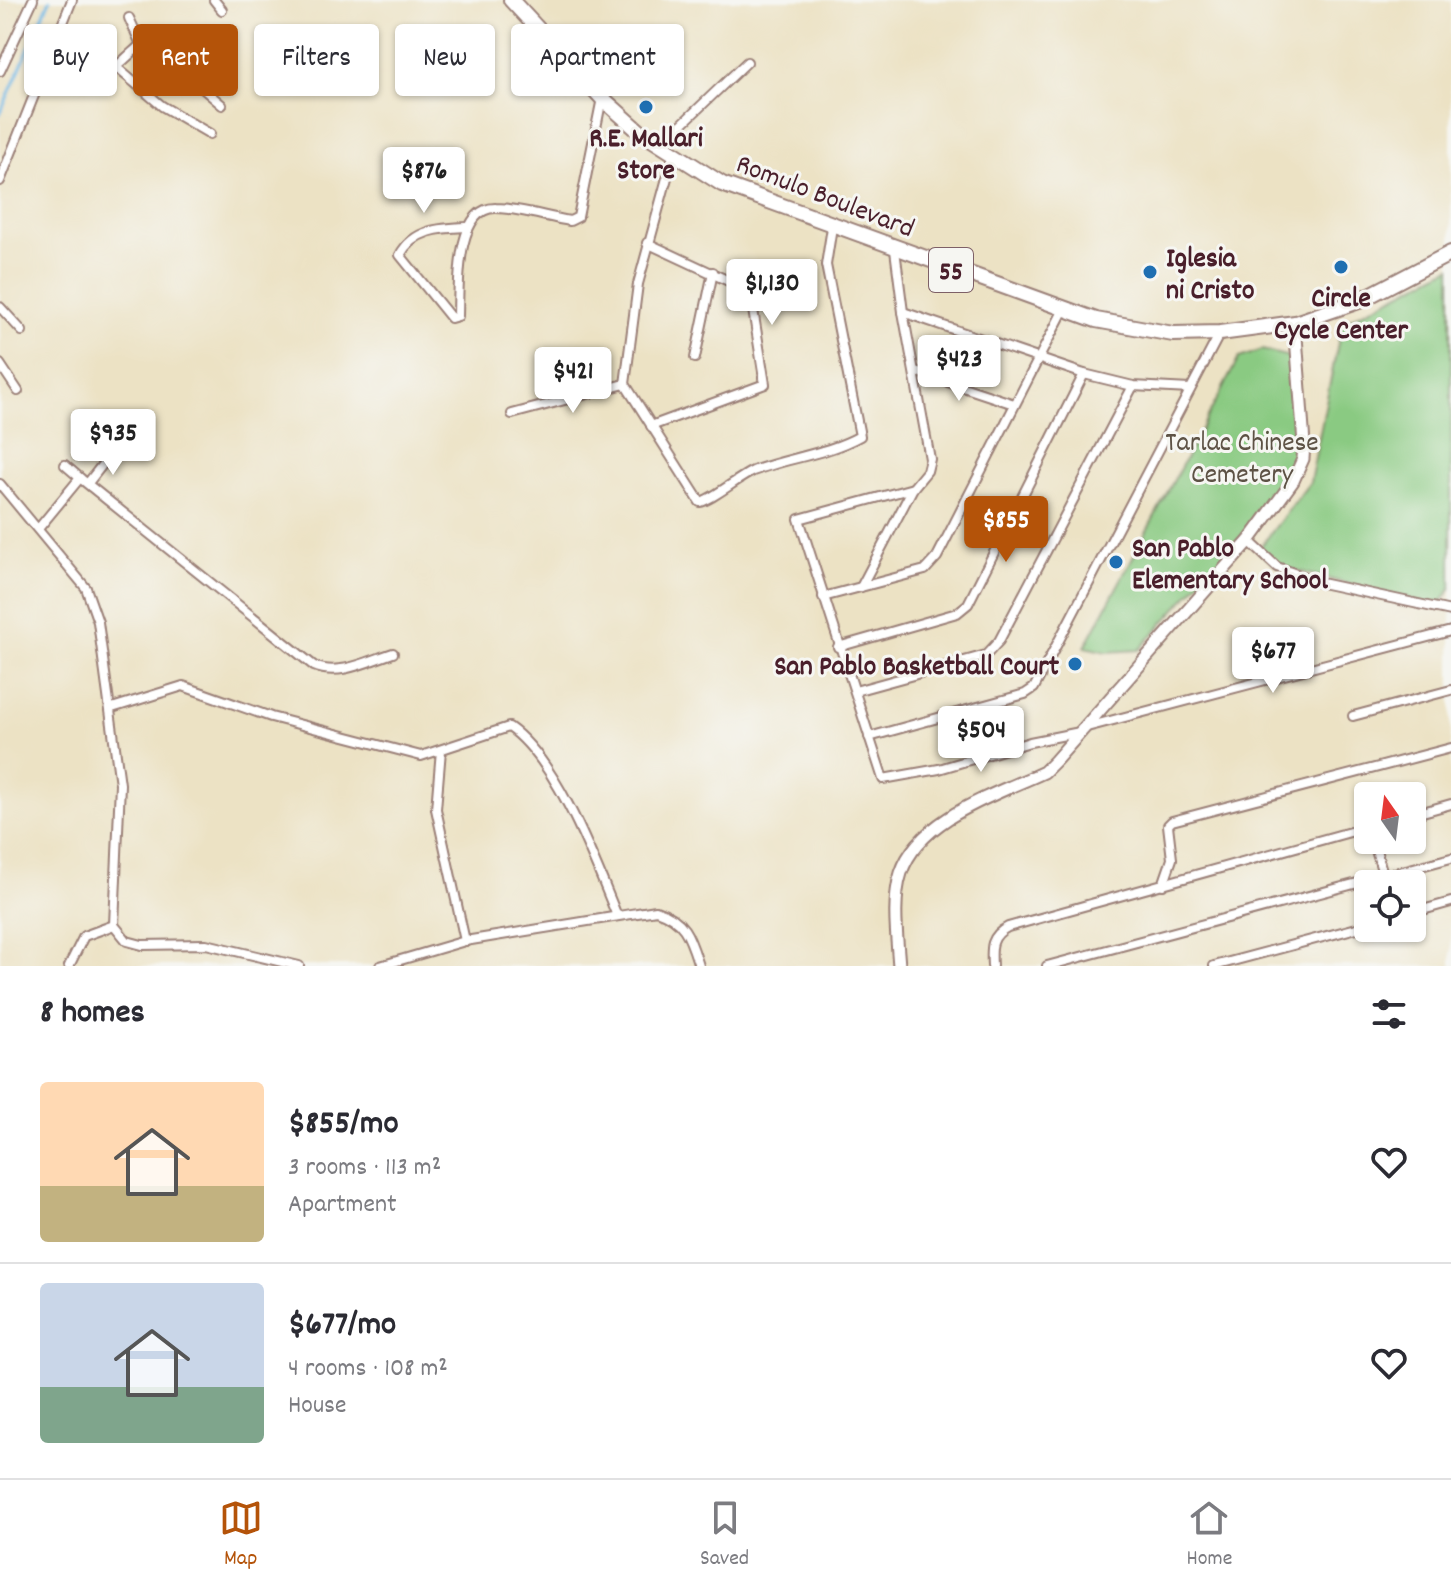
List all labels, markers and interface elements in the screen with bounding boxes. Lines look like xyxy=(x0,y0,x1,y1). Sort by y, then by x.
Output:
chip: Buy xyxy=(24,24,117,96)
chip: Rent xyxy=(133,24,238,96)
chip: Filters xyxy=(254,24,379,96)
chip: New xyxy=(395,24,495,96)
chip: Apartment xyxy=(511,24,684,96)
marker: R.E. Mallari Store xyxy=(637,98,655,116)
place label: R.E. Mallari Store xyxy=(589,121,703,193)
street label: Romulo Boulevard xyxy=(729,146,919,251)
pin: $876 xyxy=(377,147,471,215)
text: $876 xyxy=(401,154,447,191)
place label: Iglesia ni Cristo xyxy=(1166,241,1254,313)
road number: 55 xyxy=(929,248,973,292)
marker: Circle Cycle Center xyxy=(1332,258,1350,276)
pin: $1,130 xyxy=(707,259,837,327)
marker: Iglesia ni Cristo xyxy=(1141,263,1159,281)
text: $1,130 xyxy=(744,266,800,303)
place label: Circle Cycle Center xyxy=(1274,281,1409,353)
pin: $423 xyxy=(912,335,1006,403)
text: $423 xyxy=(936,342,982,379)
pin: $421 xyxy=(526,347,620,415)
text: $421 xyxy=(552,354,594,391)
pin: $935 xyxy=(66,409,160,477)
text: $935 xyxy=(89,416,137,453)
park label: Tarlac Chinese Cemetery xyxy=(1165,425,1319,497)
pin: $855 xyxy=(959,496,1053,564)
text: $855 xyxy=(982,503,1030,540)
place label: San Pablo Elementary School xyxy=(1132,531,1328,603)
marker: San Pablo Elementary School xyxy=(1107,553,1125,571)
pin: $677 xyxy=(1226,627,1320,695)
text: $677 xyxy=(1250,634,1296,671)
place label: San Pablo Basketball Court xyxy=(774,649,1060,689)
marker: San Pablo Basketball Court xyxy=(1066,655,1084,673)
pin: $504 xyxy=(934,706,1028,774)
text: $504 xyxy=(956,713,1006,750)
north arrow xyxy=(1354,782,1426,854)
map controls xyxy=(1354,782,1426,942)
button: locate xyxy=(1354,870,1426,942)
text: 8 homes xyxy=(40,990,145,1039)
icon: filters xyxy=(1367,992,1411,1036)
text: $855/mo xyxy=(288,1101,399,1150)
icon: home xyxy=(104,1114,200,1210)
icon: heart xyxy=(1367,1140,1411,1184)
text: 3 rooms · 113 m² xyxy=(288,1150,441,1187)
text: Apartment xyxy=(288,1187,397,1224)
text: $677/mo xyxy=(288,1302,396,1351)
icon: home xyxy=(104,1315,200,1411)
icon: heart xyxy=(1367,1341,1411,1385)
text: 4 rooms · 108 m² xyxy=(288,1351,448,1388)
text: House xyxy=(288,1388,346,1425)
tab: Map xyxy=(219,1496,263,1575)
tab: Saved xyxy=(700,1496,749,1575)
tab: Home xyxy=(1186,1496,1232,1575)

